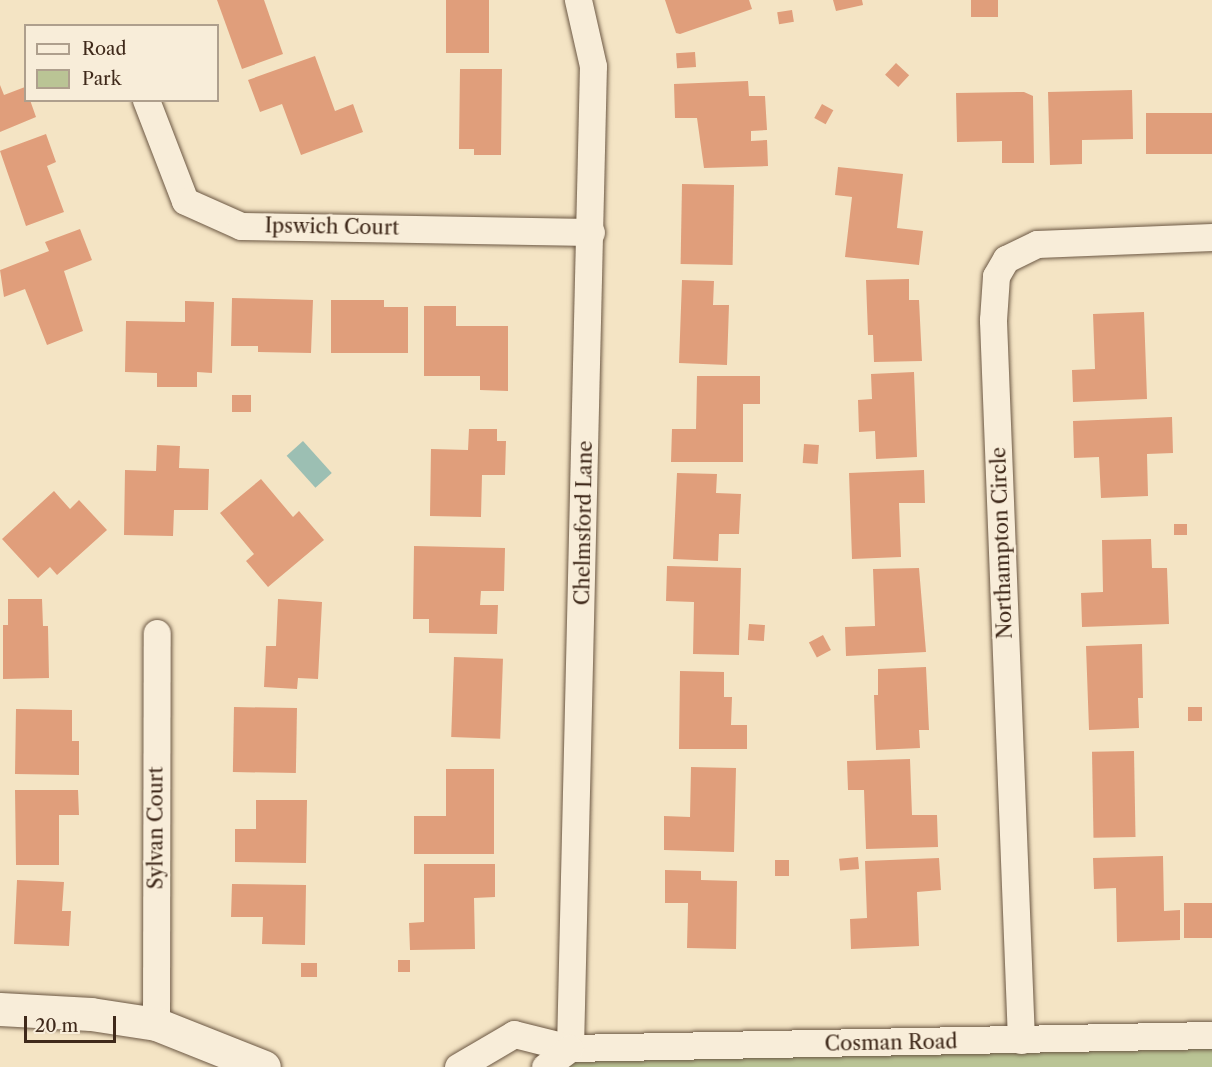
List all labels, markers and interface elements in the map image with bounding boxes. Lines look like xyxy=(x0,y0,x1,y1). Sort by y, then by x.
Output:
legend xyxy=(24,24,219,102)
text: Road xyxy=(82,38,127,60)
text: Park xyxy=(82,68,121,90)
street label: Ipswich Court xyxy=(264,214,400,240)
street label: Chelmsford Lane xyxy=(571,440,597,606)
street label: Northampton Circle xyxy=(987,447,1017,639)
street label: Sylvan Court xyxy=(144,767,168,889)
scale bar xyxy=(27,1004,118,1042)
text: 20 m xyxy=(35,1015,78,1037)
street label: Cosman Road xyxy=(824,1030,958,1056)

